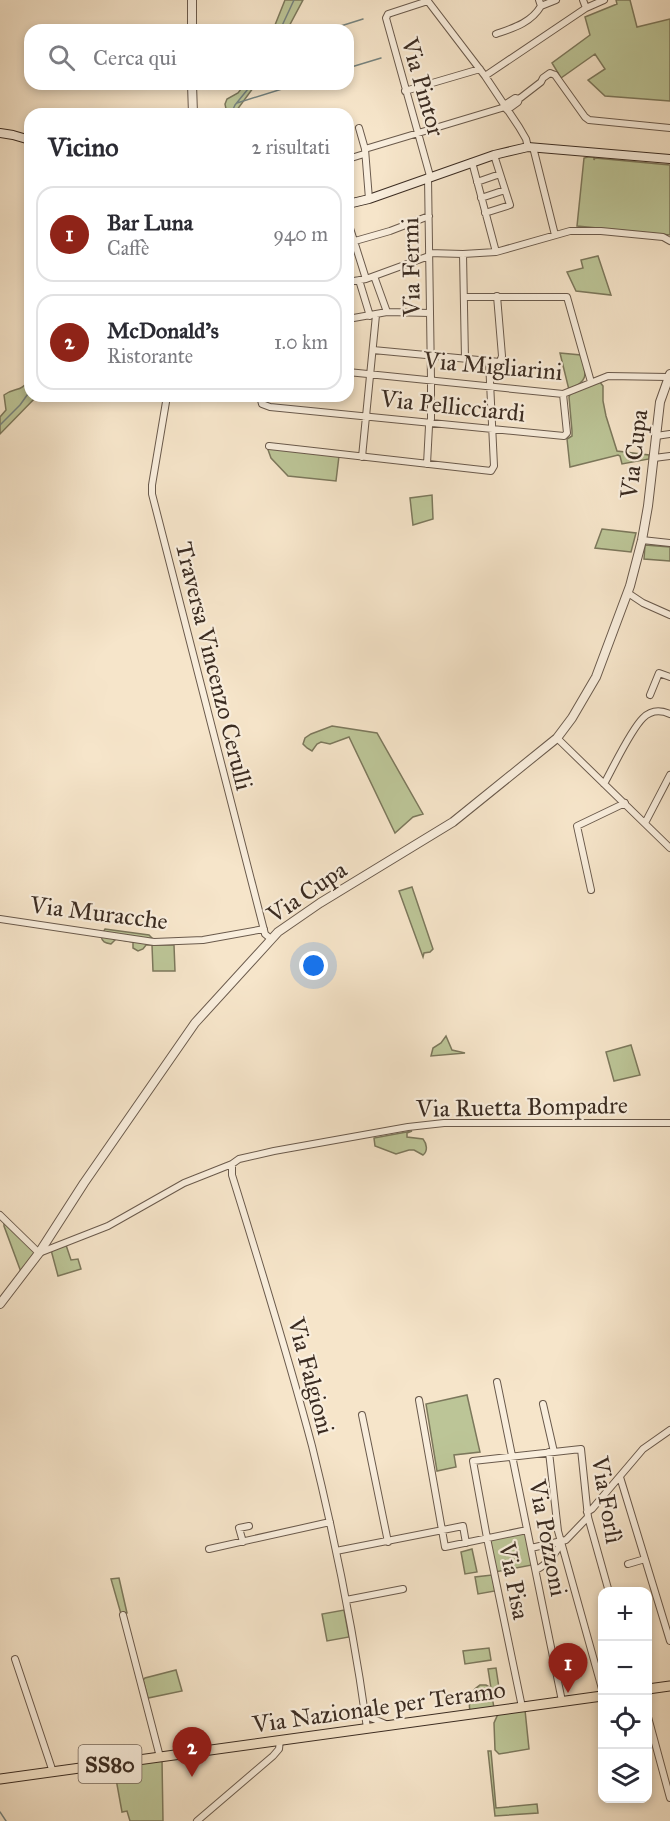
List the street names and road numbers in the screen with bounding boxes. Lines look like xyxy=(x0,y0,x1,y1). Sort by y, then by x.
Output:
street label: Via Pintor xyxy=(394,33,451,140)
street label: Via Fermi xyxy=(395,217,427,318)
street label: Via Migliarini xyxy=(421,345,564,387)
street label: Via Pellicciardi xyxy=(378,383,527,429)
street label: Via Cupa xyxy=(614,407,654,501)
street label: Traversa Vincenzo Cerulli xyxy=(169,539,259,794)
street label: Via Cupa xyxy=(261,854,353,930)
street label: Via Muracche xyxy=(27,890,170,936)
street label: Via Ruetta Bompadre xyxy=(415,1090,628,1124)
street label: Via Falgioni xyxy=(281,1313,341,1438)
street label: Via Forlì xyxy=(584,1453,629,1546)
street label: Via Pozzoni xyxy=(522,1476,574,1599)
street label: Via Pisa xyxy=(492,1539,536,1623)
street label: Via Nazionale per Teramo xyxy=(250,1674,507,1740)
road number: SS80 xyxy=(78,1745,142,1783)

